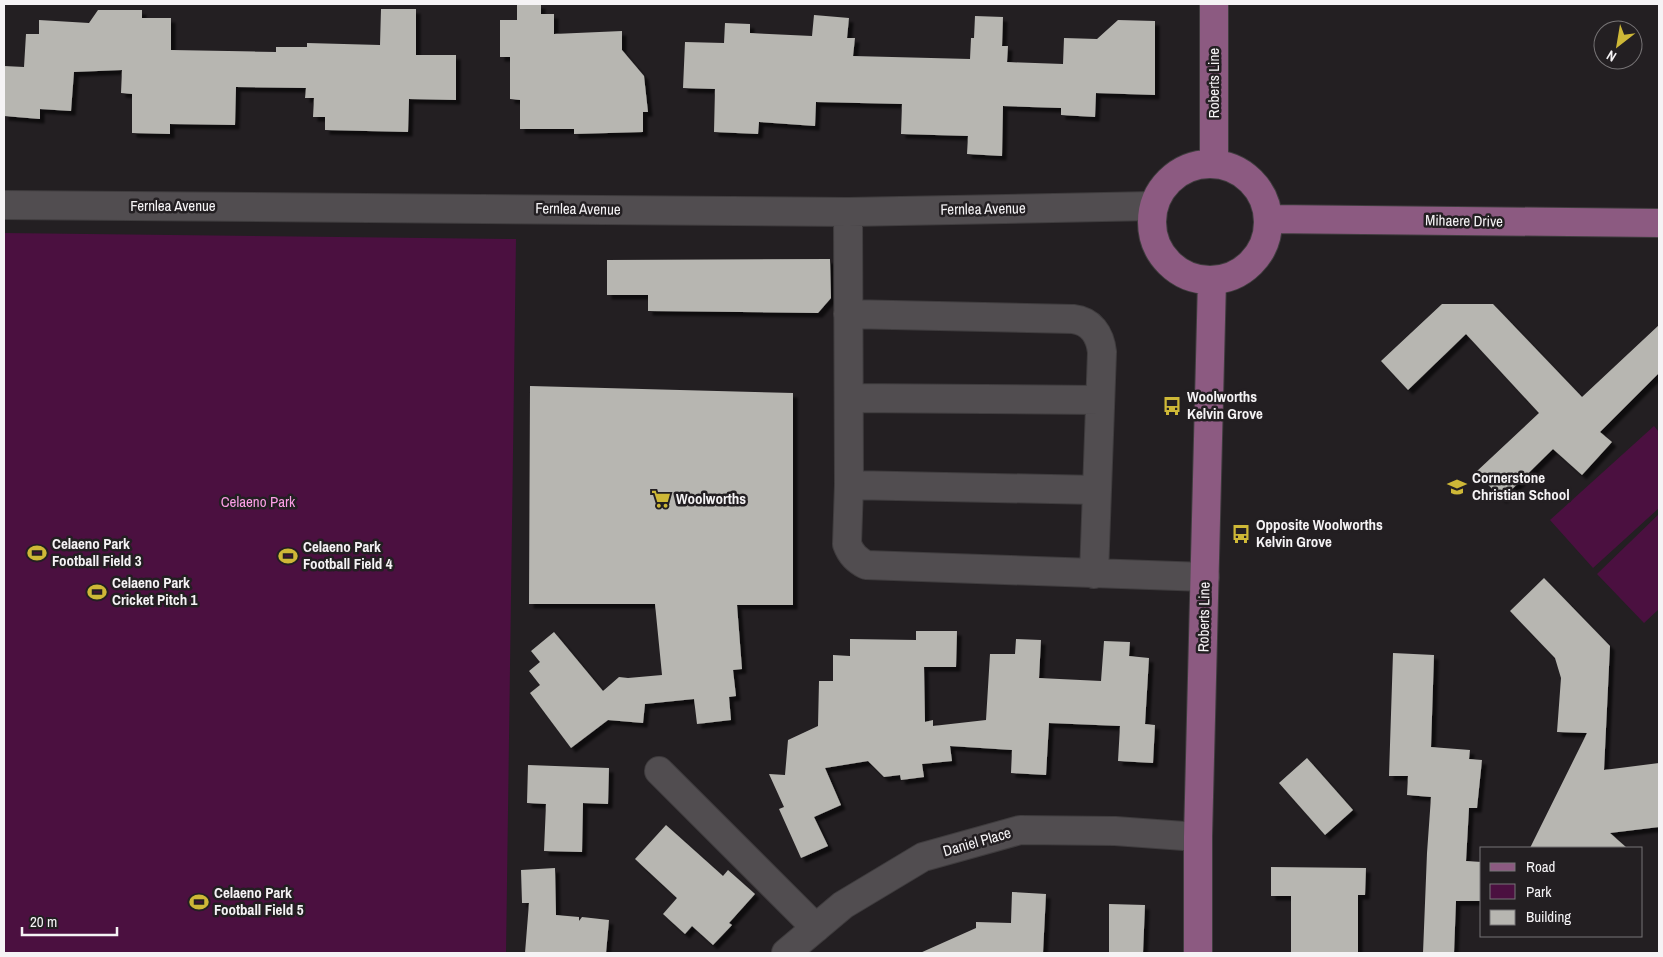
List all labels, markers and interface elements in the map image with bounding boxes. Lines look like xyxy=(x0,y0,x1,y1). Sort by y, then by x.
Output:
north arrow xyxy=(1593,20,1643,70)
text: N xyxy=(1603,46,1619,66)
street label: Roberts Line xyxy=(1203,48,1224,118)
street label: Fernlea Avenue xyxy=(130,195,216,216)
street label: Fernlea Avenue xyxy=(535,197,621,220)
street label: Fernlea Avenue xyxy=(940,197,1026,220)
street label: Mihaere Drive xyxy=(1425,209,1503,232)
place label: Woolworths Kelvin Grove xyxy=(1187,386,1263,424)
bus stop icon: Woolworths Kelvin Grove xyxy=(1161,395,1183,417)
place label: Cornerstone Christian School xyxy=(1472,467,1570,505)
school or university icon: Cornerstone Christian School xyxy=(1446,476,1468,498)
supermarket icon: Woolworths xyxy=(650,488,672,510)
place label: Woolworths xyxy=(676,488,746,509)
park label: Celaeno Park xyxy=(221,491,296,512)
place label: Opposite Woolworths Kelvin Grove xyxy=(1256,514,1383,552)
bus stop icon: Opposite Woolworths Kelvin Grove xyxy=(1230,523,1252,545)
place label: Celaeno Park Football Field 3 xyxy=(52,533,142,571)
place label: Celaeno Park Football Field 4 xyxy=(303,536,393,574)
sports icon: Celaeno Park Football Field 3 xyxy=(26,542,48,564)
sports icon: Celaeno Park Football Field 4 xyxy=(277,545,299,567)
place label: Celaeno Park Cricket Pitch 1 xyxy=(112,572,198,610)
sports icon: Celaeno Park Cricket Pitch 1 xyxy=(86,581,108,603)
street label: Roberts Line xyxy=(1192,581,1215,652)
street label: Daniel Place xyxy=(940,822,1013,861)
legend xyxy=(1480,847,1643,937)
text: Road xyxy=(1526,856,1555,877)
text: Park xyxy=(1526,881,1552,902)
place label: Celaeno Park Football Field 5 xyxy=(214,882,304,920)
sports icon: Celaeno Park Football Field 5 xyxy=(188,891,210,913)
scale bar xyxy=(22,904,118,936)
text: Building xyxy=(1526,906,1571,927)
text: 20 m xyxy=(30,911,57,932)

